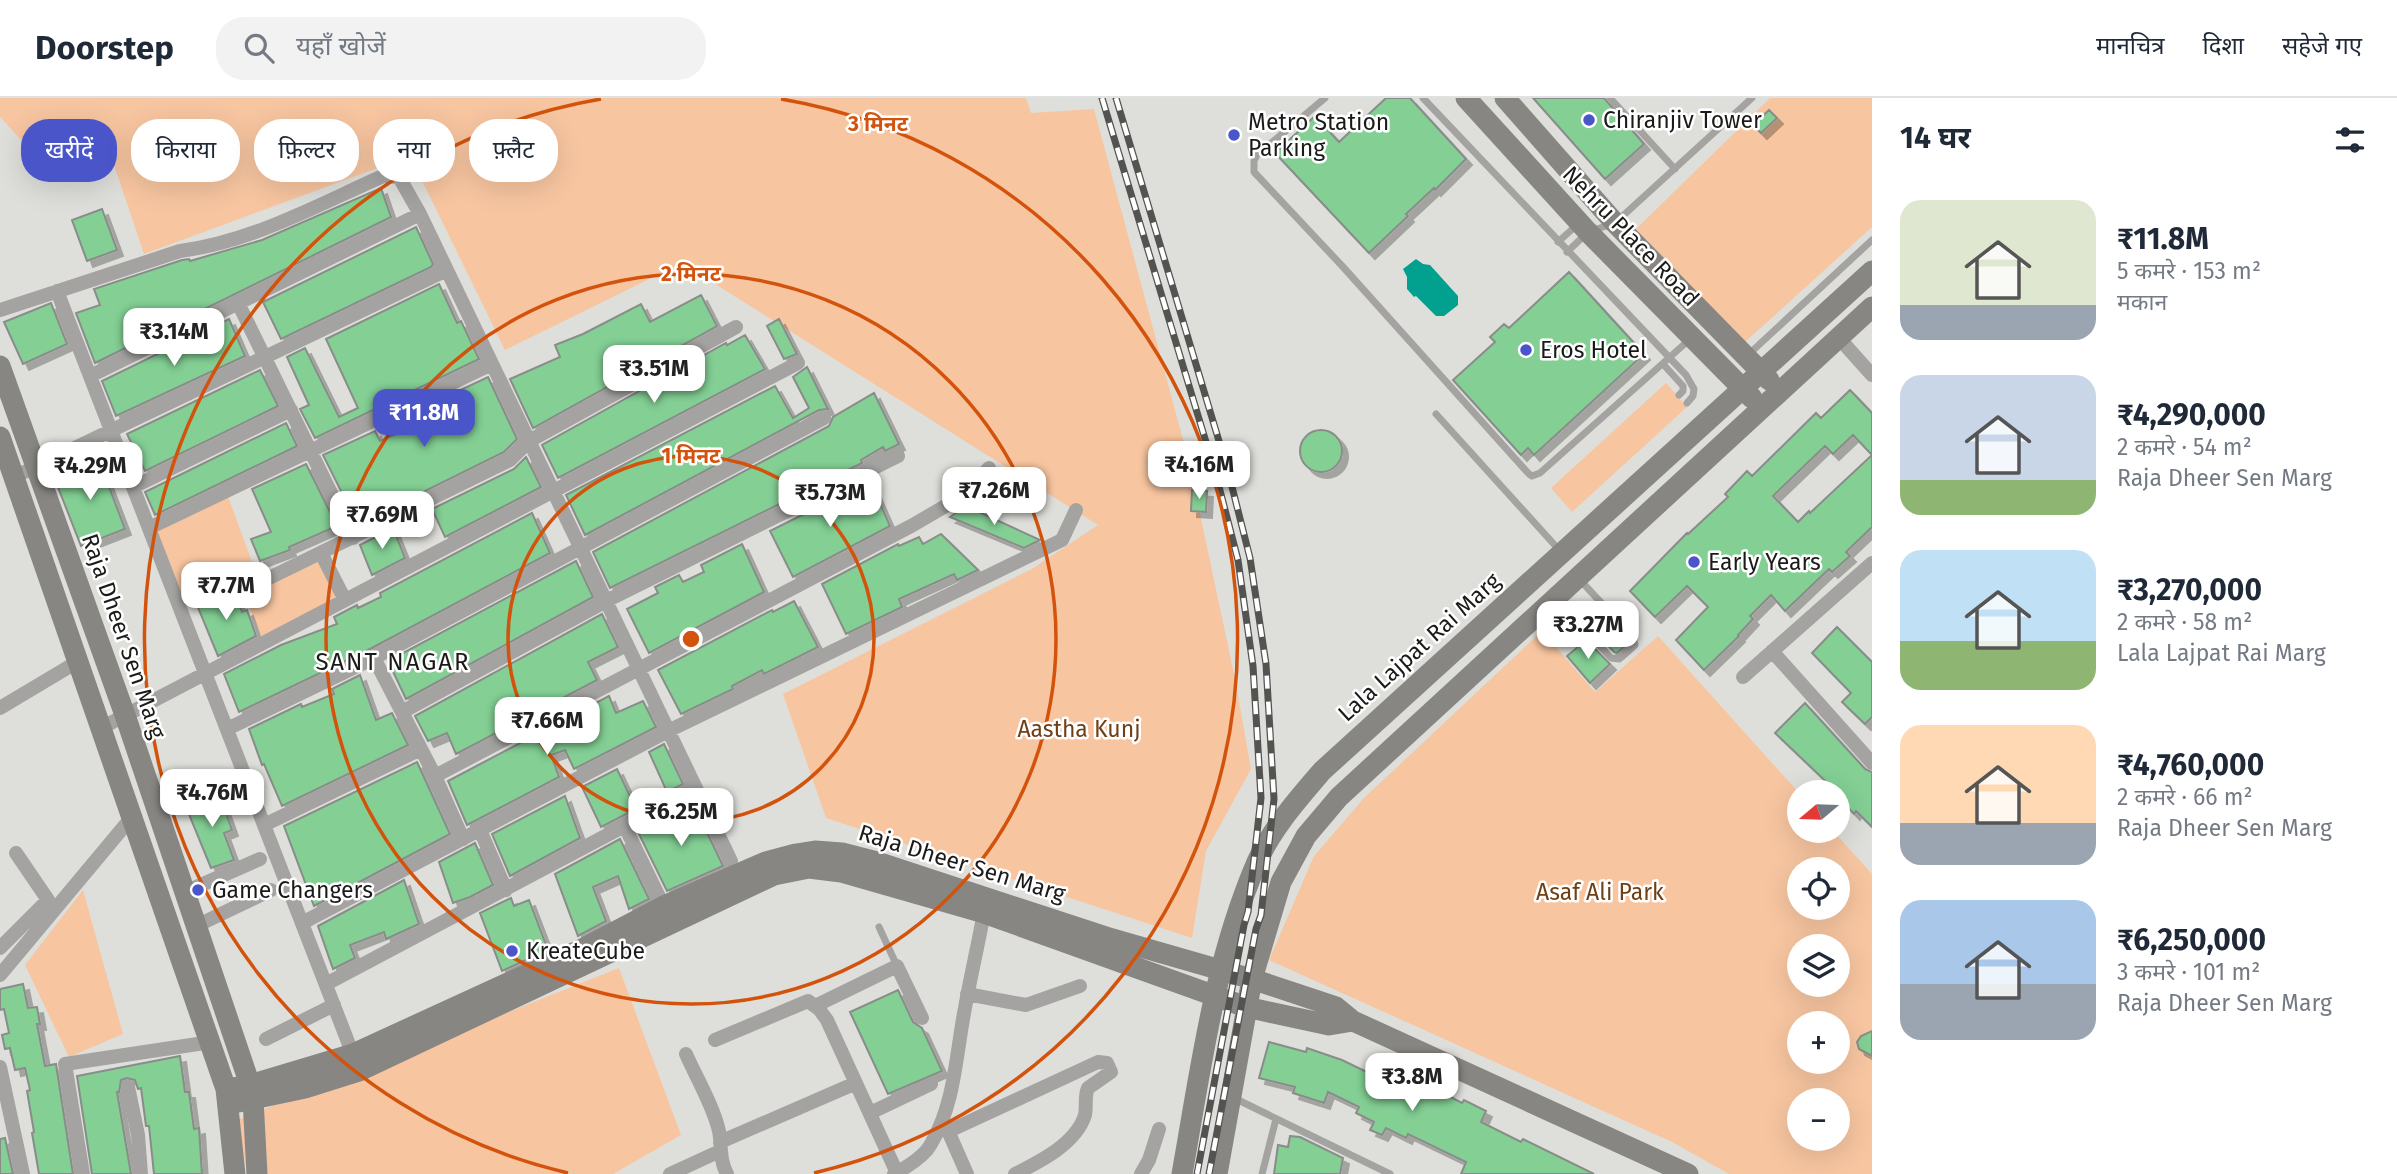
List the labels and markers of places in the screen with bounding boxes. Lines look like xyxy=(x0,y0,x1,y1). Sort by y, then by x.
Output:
place label: Chiranjiv Tower xyxy=(1603,106,1762,134)
place label: Metro Station Parking xyxy=(1248,108,1389,162)
marker: Chiranjiv Tower xyxy=(1581,112,1597,128)
marker: Metro Station Parking xyxy=(1226,127,1242,143)
pin: ₹3.14M xyxy=(117,308,231,368)
place label: Eros Hotel xyxy=(1540,336,1647,364)
marker: Eros Hotel xyxy=(1518,342,1534,358)
pin: ₹3.51M xyxy=(597,345,711,405)
pin: ₹11.8M xyxy=(367,390,481,449)
pin: ₹4.29M xyxy=(33,442,147,502)
pin: ₹4.16M xyxy=(1142,442,1256,501)
pin: ₹7.26M xyxy=(937,468,1051,527)
pin: ₹5.73M xyxy=(773,470,887,529)
pin: ₹7.69M xyxy=(325,491,439,551)
place label: Early Years xyxy=(1708,548,1821,576)
marker: Early Years xyxy=(1686,554,1702,570)
pin: ₹7.7M xyxy=(177,562,275,622)
pin: ₹3.27M xyxy=(1531,602,1645,661)
centre of rings xyxy=(679,627,703,651)
pin: ₹7.66M xyxy=(490,698,604,757)
pin: ₹4.76M xyxy=(155,770,269,829)
pin: ₹6.25M xyxy=(624,788,738,848)
place label: Game Changers xyxy=(212,876,373,904)
marker: Game Changers xyxy=(190,882,206,898)
place label: KreateCube xyxy=(526,937,645,965)
marker: KreateCube xyxy=(504,943,520,959)
pin: ₹3.8M xyxy=(1363,1054,1461,1113)

